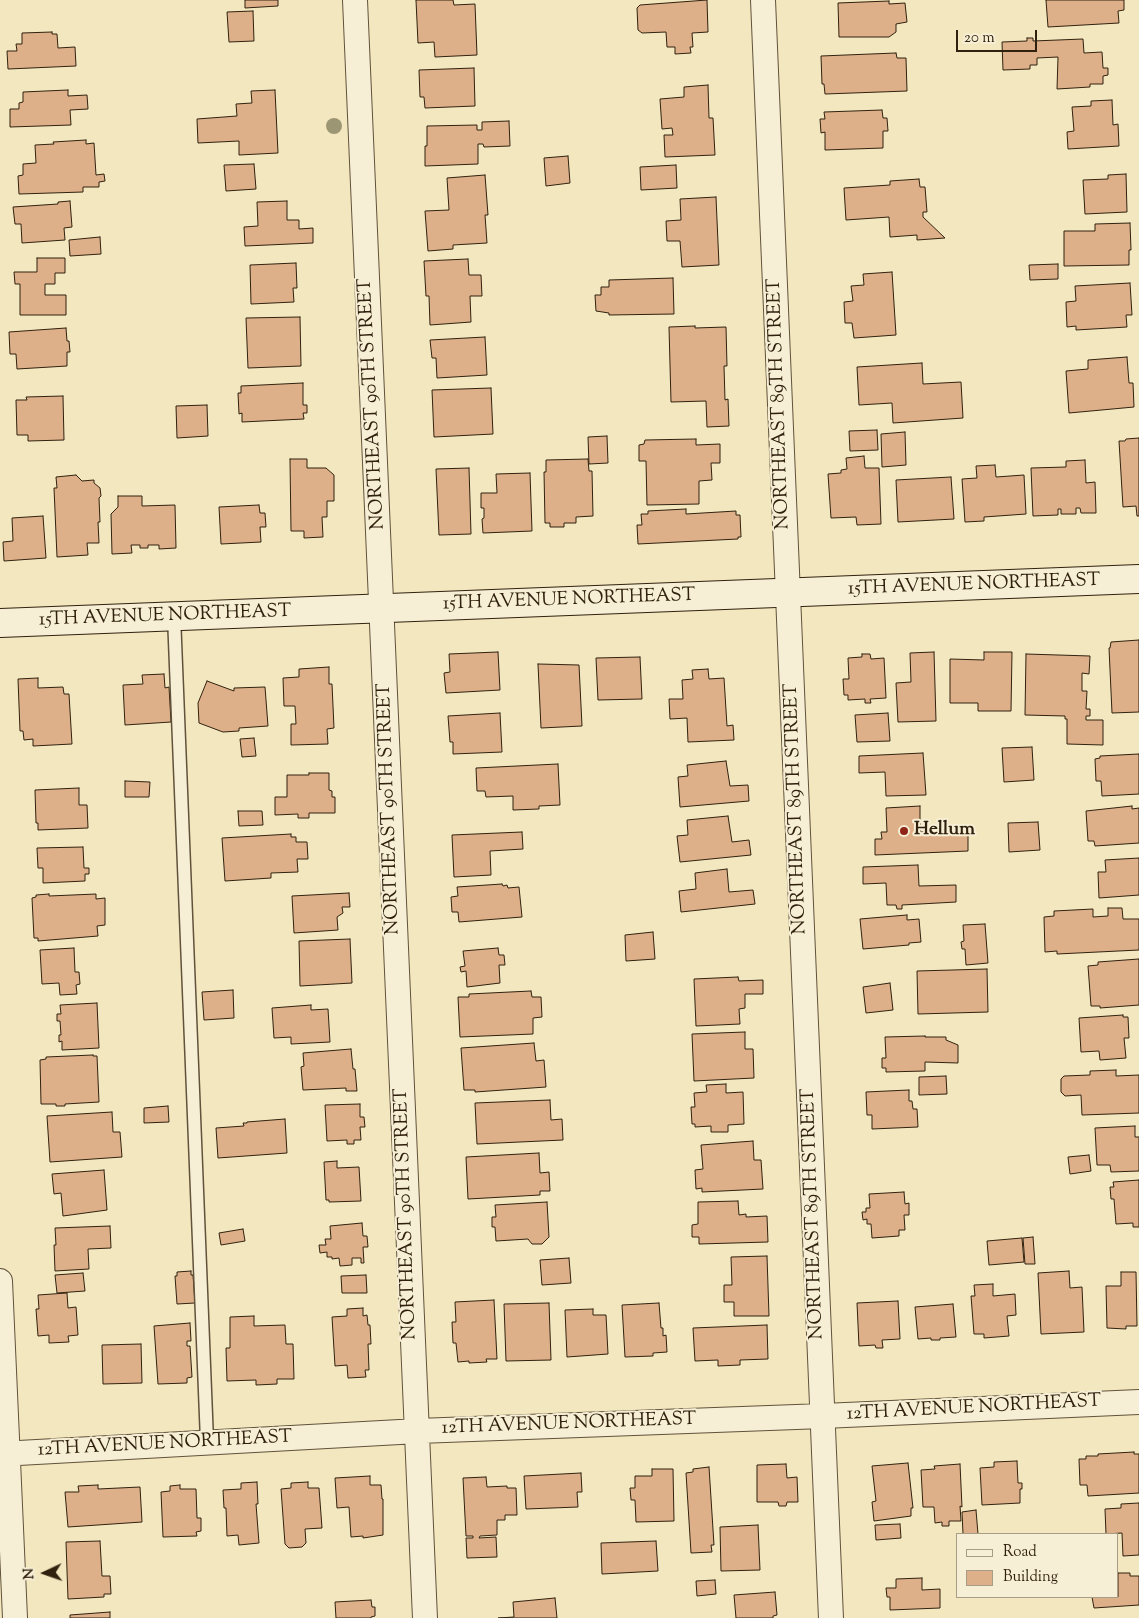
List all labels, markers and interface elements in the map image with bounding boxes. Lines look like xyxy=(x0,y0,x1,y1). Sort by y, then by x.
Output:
scale bar xyxy=(959,20,1040,52)
text: 20 m xyxy=(964,28,995,49)
street label: NORTHEAST 90TH STREET xyxy=(355,278,391,530)
street label: NORTHEAST 89TH STREET xyxy=(764,278,796,530)
street label: 15TH AVENUE NORTHEAST xyxy=(847,570,1101,602)
street label: 15TH AVENUE NORTHEAST xyxy=(442,585,696,617)
street label: 15TH AVENUE NORTHEAST xyxy=(38,601,292,633)
street label: NORTHEAST 90TH STREET xyxy=(374,683,406,935)
street label: NORTHEAST 89TH STREET xyxy=(781,683,813,935)
place label: Hellum xyxy=(914,820,975,842)
marker: Hellum xyxy=(898,825,910,837)
street label: NORTHEAST 90TH STREET xyxy=(391,1088,423,1340)
street label: NORTHEAST 89TH STREET xyxy=(798,1088,830,1340)
street label: 12TH AVENUE NORTHEAST xyxy=(846,1391,1102,1427)
street label: 12TH AVENUE NORTHEAST xyxy=(441,1409,697,1441)
street label: 12TH AVENUE NORTHEAST xyxy=(37,1427,293,1463)
legend xyxy=(956,1533,1119,1598)
text: Road xyxy=(1003,1542,1037,1563)
north arrow xyxy=(20,1548,70,1598)
text: Building xyxy=(1003,1567,1058,1588)
text: N xyxy=(20,1568,40,1580)

